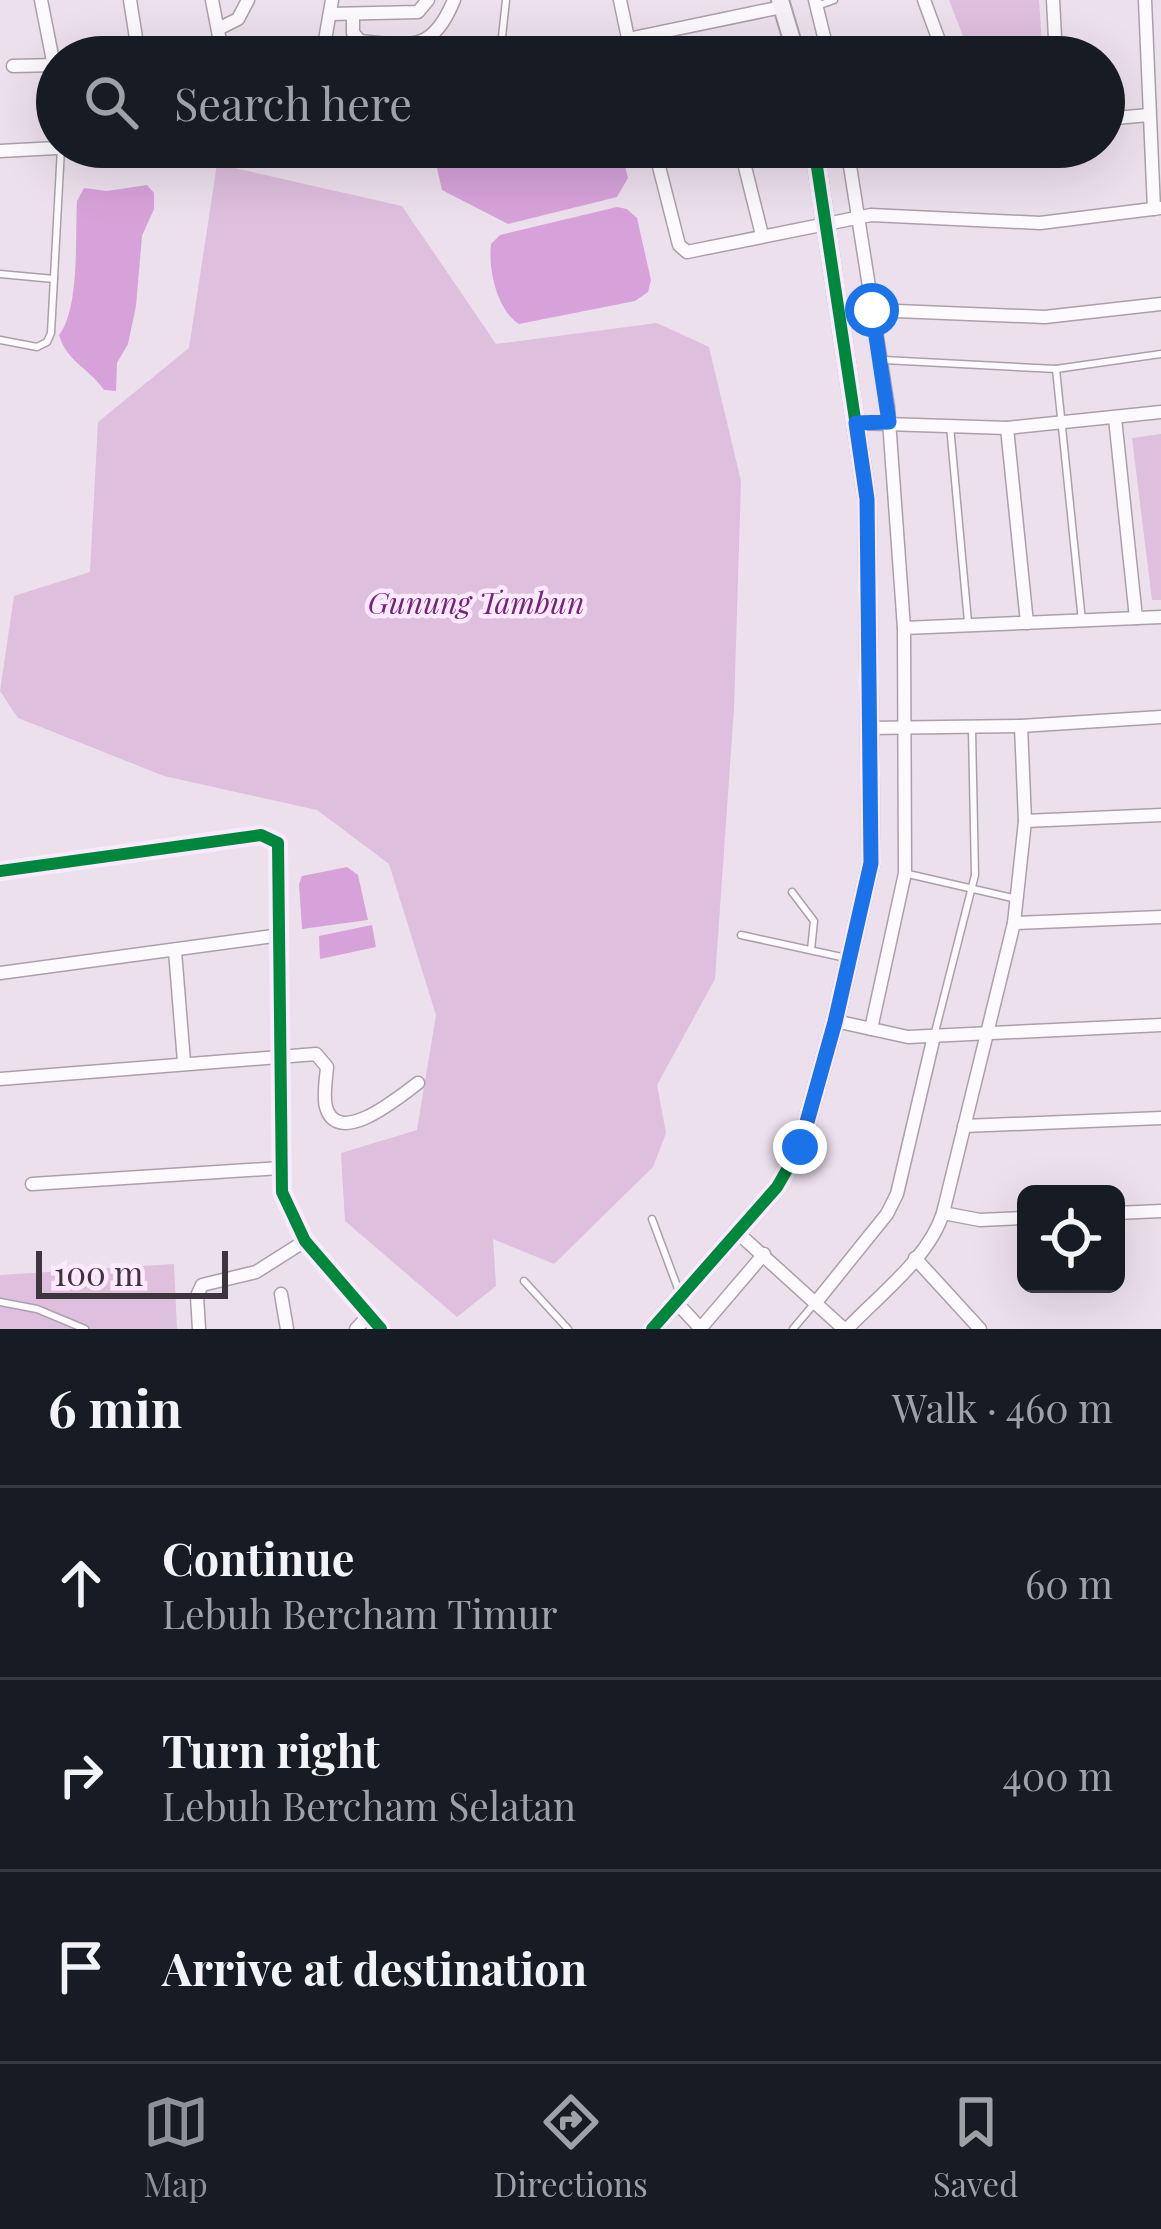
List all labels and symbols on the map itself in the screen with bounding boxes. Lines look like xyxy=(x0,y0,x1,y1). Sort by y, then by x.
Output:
route start xyxy=(845,283,899,337)
park label: Gunung Tambun xyxy=(368,582,584,622)
route end xyxy=(773,1120,827,1174)
scale bar xyxy=(36,1245,228,1298)

